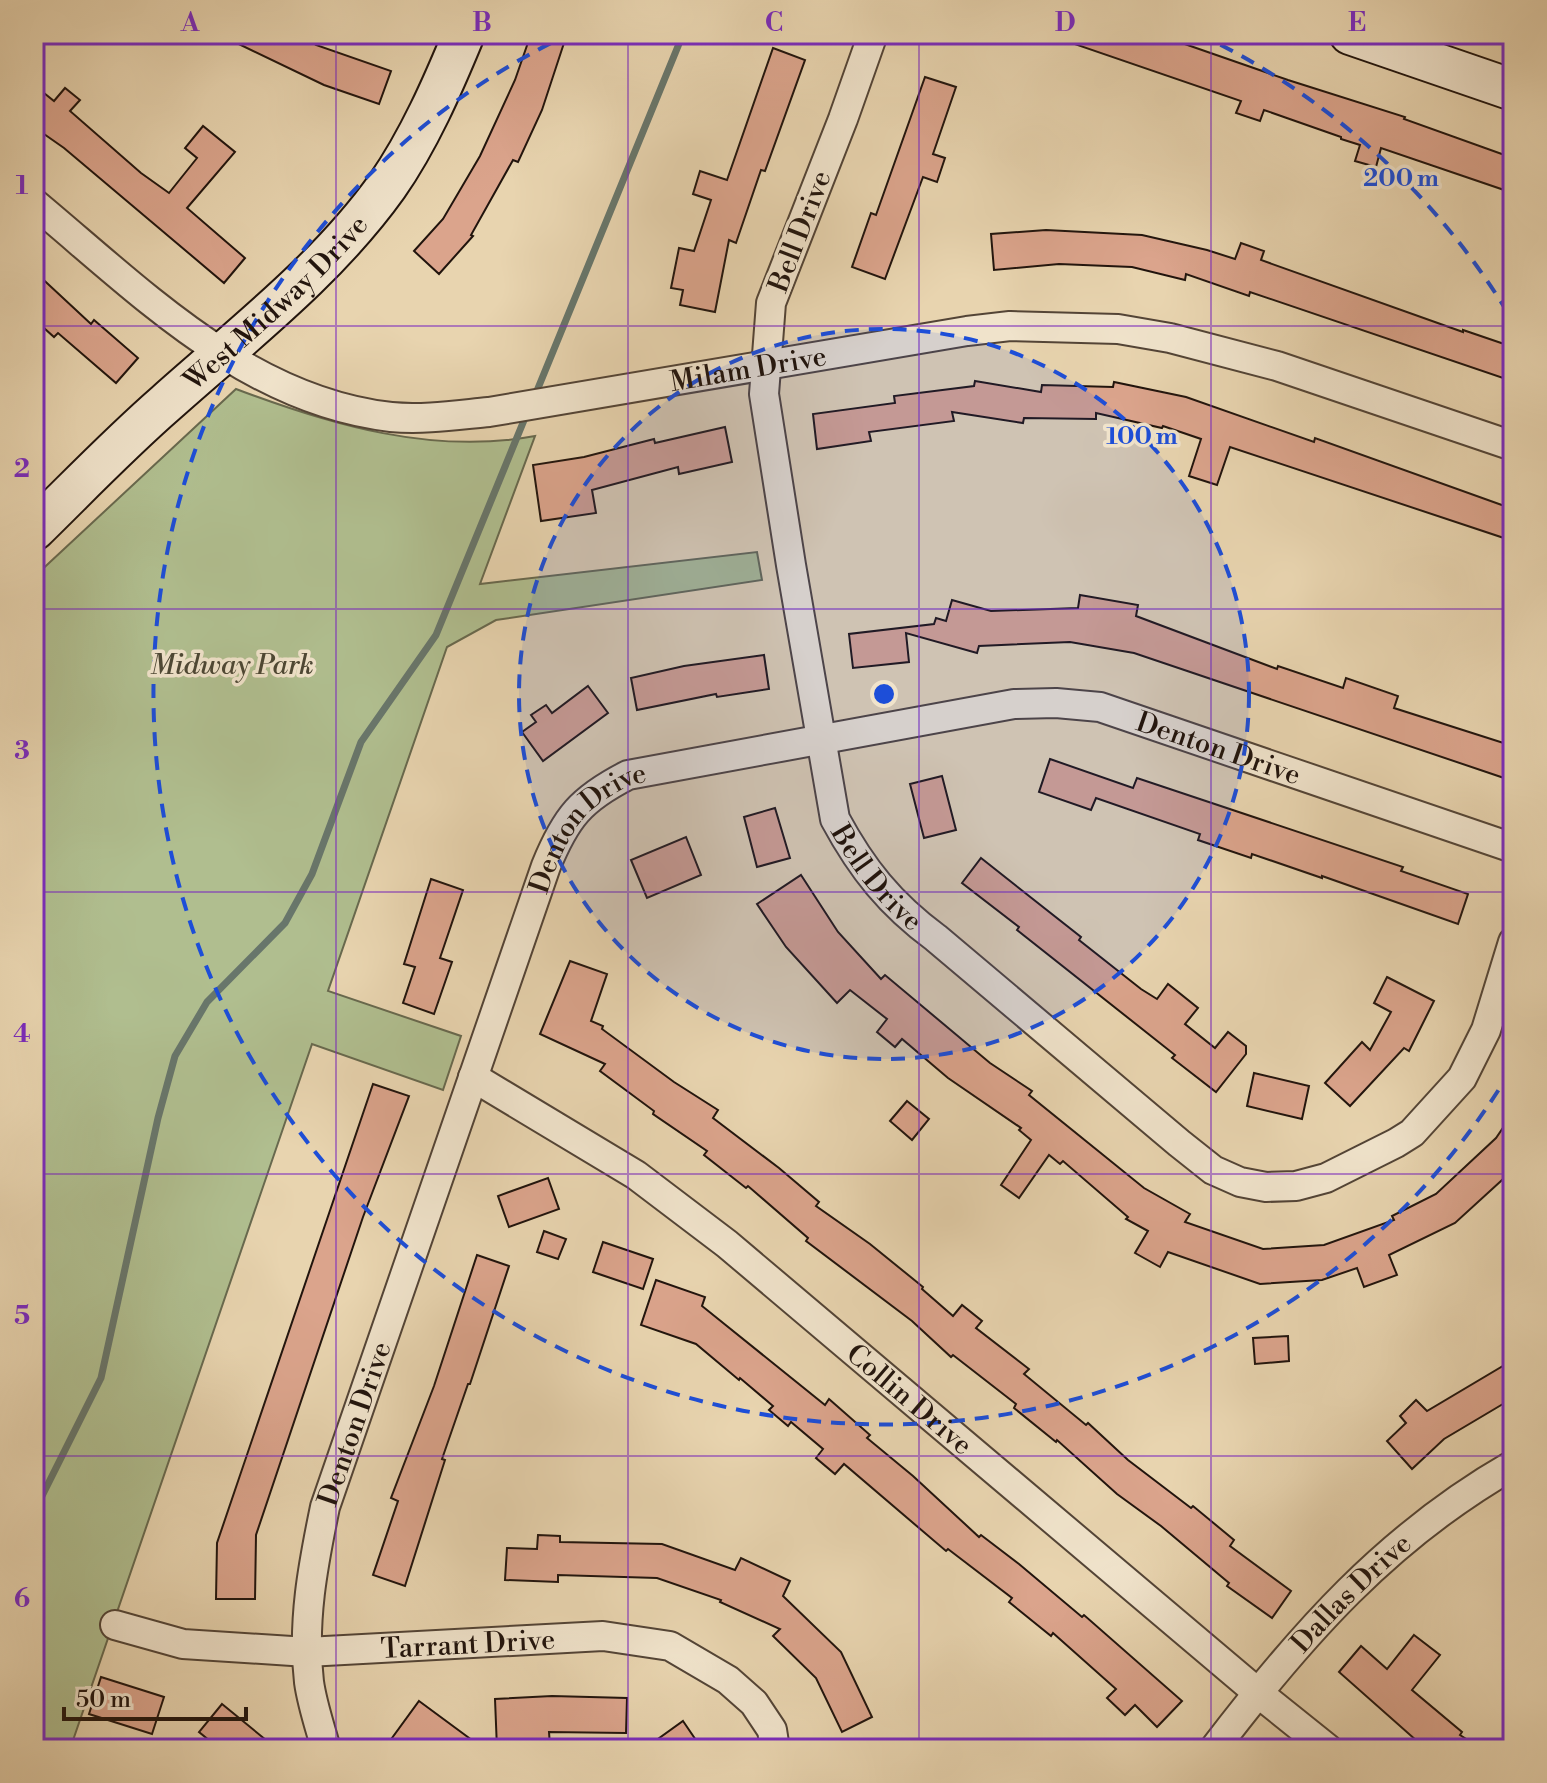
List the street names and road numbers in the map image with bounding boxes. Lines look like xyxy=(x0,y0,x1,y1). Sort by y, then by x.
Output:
street label: Bell Drive xyxy=(761,166,840,298)
street label: West Midway Drive xyxy=(176,208,376,399)
street label: Milam Drive xyxy=(667,339,829,400)
street label: Denton Drive xyxy=(1131,705,1305,793)
street label: Denton Drive xyxy=(522,756,649,898)
street label: Bell Drive xyxy=(822,817,929,939)
street label: Denton Drive xyxy=(311,1337,400,1511)
street label: Collin Drive xyxy=(839,1337,979,1463)
street label: Dallas Drive xyxy=(1284,1526,1419,1661)
street label: Tarrant Drive xyxy=(380,1623,556,1667)

